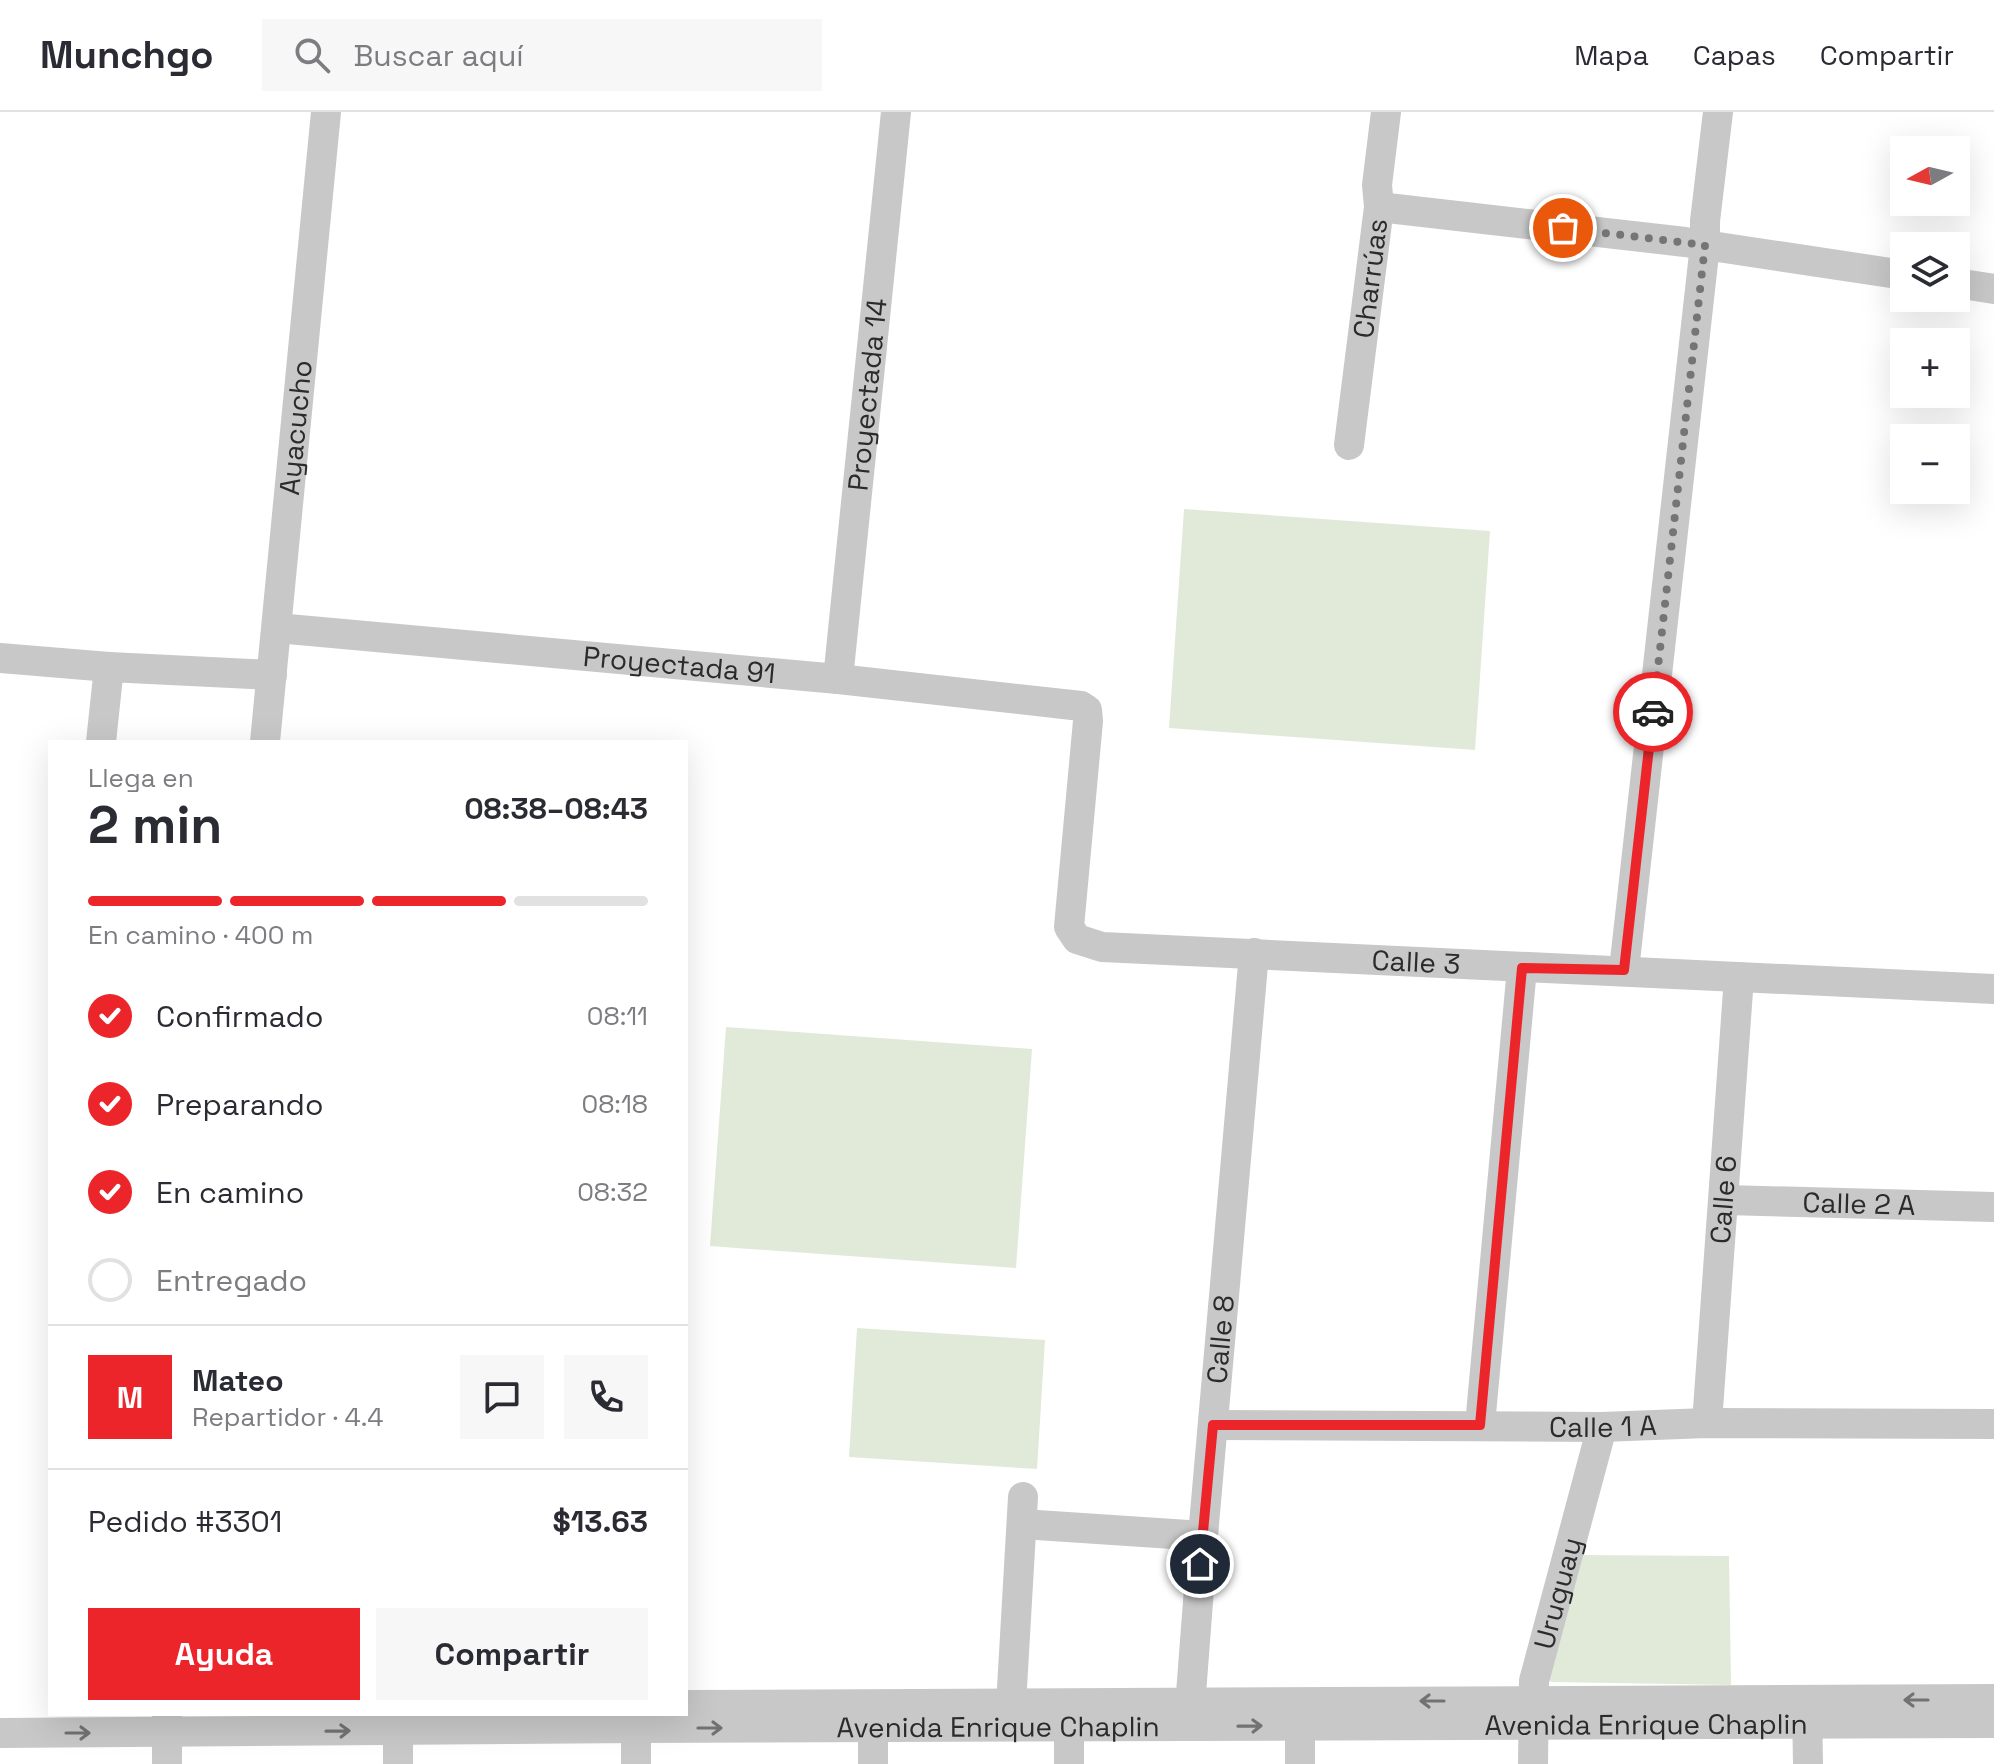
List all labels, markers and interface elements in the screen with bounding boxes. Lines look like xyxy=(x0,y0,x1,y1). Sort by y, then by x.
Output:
search box xyxy=(262,19,822,91)
text: Munchgo xyxy=(40,31,214,79)
icon: search xyxy=(290,33,334,77)
text: Buscar aquí xyxy=(354,36,524,75)
text: Mapa xyxy=(1574,37,1649,73)
text: Capas xyxy=(1693,37,1776,73)
text: Compartir xyxy=(1820,37,1954,73)
north arrow xyxy=(1890,136,1970,216)
map controls xyxy=(1890,136,1970,504)
pin xyxy=(1529,194,1597,262)
icon: bag xyxy=(1541,206,1585,250)
street label: Charrúas xyxy=(1345,216,1395,340)
button: layers xyxy=(1890,232,1970,312)
street label: Proyectada 14 xyxy=(839,297,895,492)
button: + xyxy=(1890,328,1970,408)
street label: Ayacucho xyxy=(271,358,320,497)
button: − xyxy=(1890,424,1970,504)
street label: Proyectada 91 xyxy=(582,638,777,691)
courier xyxy=(1613,672,1693,752)
icon: car xyxy=(1631,690,1675,734)
text: Llega en xyxy=(88,761,194,795)
text: 08:38–08:43 xyxy=(464,789,648,828)
text: 2 min xyxy=(88,792,222,858)
text: En camino · 400 m xyxy=(88,918,313,952)
street label: Calle 3 xyxy=(1371,942,1461,982)
icon: check xyxy=(88,994,132,1038)
text: Confirmado xyxy=(156,997,323,1036)
text: 08:11 xyxy=(587,999,648,1033)
icon: check xyxy=(88,1082,132,1126)
text: Preparando xyxy=(156,1085,323,1124)
text: 08:18 xyxy=(581,1087,648,1121)
street label: Calle 6 xyxy=(1702,1154,1744,1245)
icon: check xyxy=(88,1170,132,1214)
text: En camino xyxy=(156,1173,304,1212)
text: 08:32 xyxy=(577,1175,648,1209)
street label: Calle 2 A xyxy=(1802,1184,1916,1223)
text: Entregado xyxy=(156,1261,307,1300)
street label: Calle 8 xyxy=(1198,1293,1242,1385)
button: chat xyxy=(460,1355,544,1439)
button: phone xyxy=(564,1355,648,1439)
text: Mateo xyxy=(192,1361,284,1400)
text: M xyxy=(117,1378,143,1417)
text: Repartidor · 4.4 xyxy=(192,1400,384,1434)
street label: Calle 1 A xyxy=(1549,1407,1658,1445)
text: Pedido #3301 xyxy=(88,1502,282,1541)
text: $13.63 xyxy=(553,1502,648,1541)
pin xyxy=(1166,1530,1234,1598)
street label: Uruguay xyxy=(1525,1533,1590,1653)
icon: home xyxy=(1178,1542,1222,1586)
button: Ayuda xyxy=(88,1608,360,1700)
button: Compartir xyxy=(376,1608,648,1700)
one-way arrow xyxy=(1903,1692,1930,1708)
one-way arrow xyxy=(1419,1693,1446,1709)
street label: Avenida Enrique Chaplin xyxy=(1484,1706,1808,1743)
street label: Avenida Enrique Chaplin xyxy=(836,1708,1160,1745)
one-way arrow xyxy=(1236,1718,1263,1733)
one-way arrow xyxy=(696,1720,723,1736)
one-way arrow xyxy=(324,1723,351,1739)
one-way arrow xyxy=(64,1725,91,1741)

